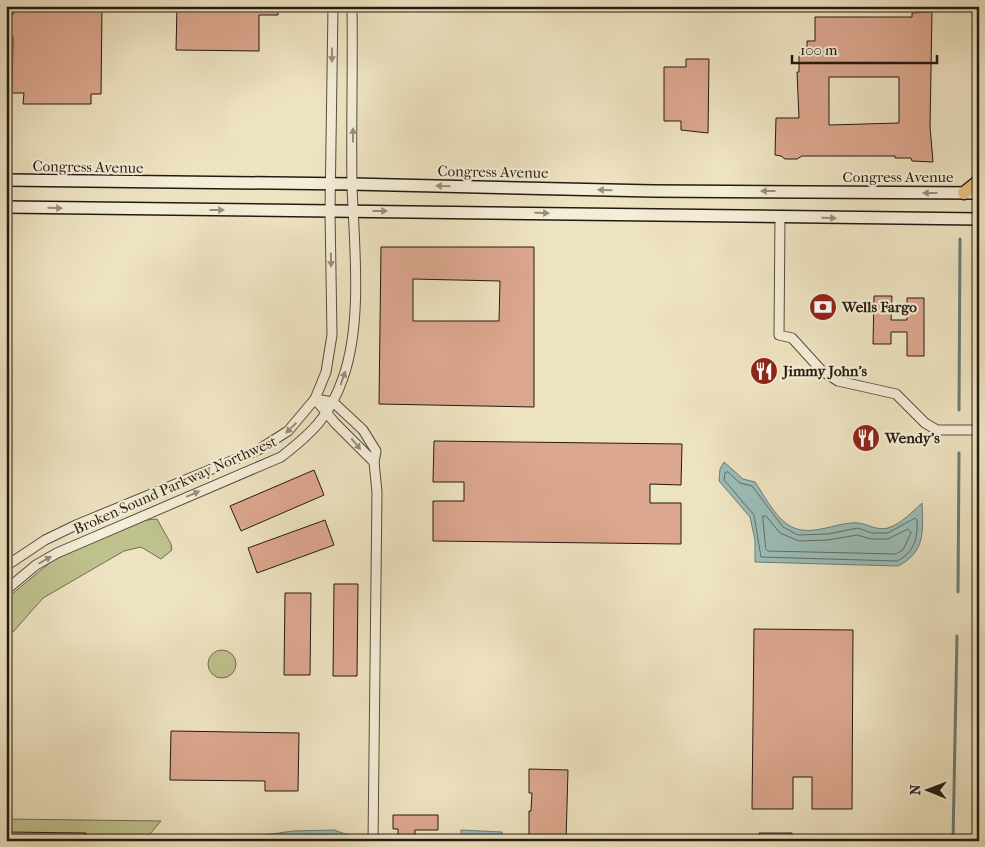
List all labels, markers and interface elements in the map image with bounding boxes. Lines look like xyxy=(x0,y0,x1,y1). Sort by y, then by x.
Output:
scale bar xyxy=(792,32,938,64)
text: 100 m xyxy=(800,41,838,59)
one-way arrow xyxy=(328,47,336,63)
one-way arrow xyxy=(349,127,357,143)
street label: Congress Avenue xyxy=(32,157,144,177)
street label: Congress Avenue xyxy=(437,162,549,182)
street label: Congress Avenue xyxy=(843,168,954,186)
one-way arrow xyxy=(434,182,450,190)
one-way arrow xyxy=(597,186,613,194)
one-way arrow xyxy=(759,187,775,195)
one-way arrow xyxy=(922,188,938,196)
one-way arrow xyxy=(47,204,63,212)
one-way arrow xyxy=(210,206,226,214)
one-way arrow xyxy=(372,208,388,216)
one-way arrow xyxy=(535,209,551,217)
one-way arrow xyxy=(821,214,837,222)
one-way arrow xyxy=(327,252,335,268)
bank icon: Wells Fargo xyxy=(808,292,838,322)
place label: Wells Fargo xyxy=(841,298,917,316)
restaurant icon: Jimmy John's xyxy=(749,356,779,386)
place label: Jimmy John's xyxy=(781,362,868,380)
one-way arrow xyxy=(340,371,347,386)
one-way arrow xyxy=(285,422,297,434)
restaurant icon: Wendy's xyxy=(851,423,881,453)
place label: Wendy's xyxy=(884,429,940,447)
street label: Broken Sound Parkway Northwest xyxy=(71,432,280,538)
one-way arrow xyxy=(351,437,362,450)
one-way arrow xyxy=(186,490,201,498)
one-way arrow xyxy=(37,556,52,564)
north arrow xyxy=(902,764,952,814)
text: N xyxy=(907,784,924,795)

